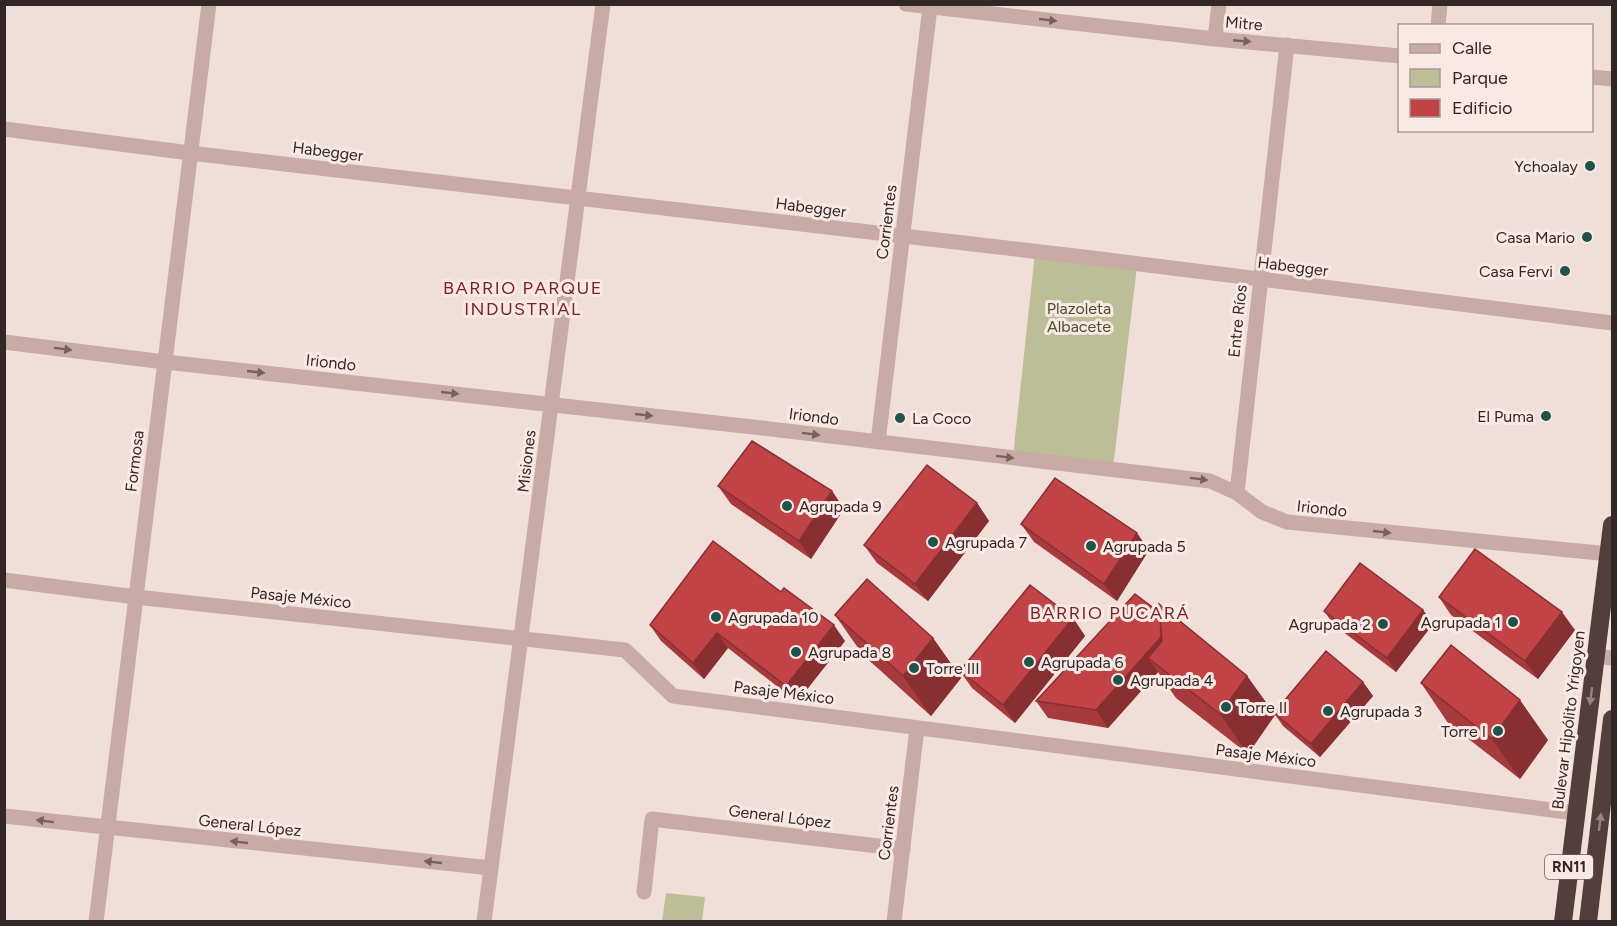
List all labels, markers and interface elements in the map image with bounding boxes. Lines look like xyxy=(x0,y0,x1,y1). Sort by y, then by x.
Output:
street label: Mitre xyxy=(1224,12,1264,35)
one-way arrow xyxy=(1038,16,1057,25)
legend xyxy=(1398,24,1593,132)
one-way arrow xyxy=(1232,36,1251,46)
text: Calle xyxy=(1452,37,1492,59)
text: Parque xyxy=(1452,67,1508,89)
text: Edificio xyxy=(1452,97,1513,119)
street label: Habegger xyxy=(291,138,365,165)
place label: Ychoalay xyxy=(1514,157,1579,176)
marker: Ychoalay xyxy=(1583,159,1597,173)
street label: Corrientes xyxy=(872,184,901,261)
street label: Habegger xyxy=(774,194,848,221)
place label: Casa Mario xyxy=(1496,228,1575,247)
marker: Casa Mario xyxy=(1580,230,1594,244)
street label: Habegger xyxy=(1256,253,1330,280)
place label: Casa Fervi xyxy=(1479,262,1553,281)
marker: Casa Fervi xyxy=(1558,264,1572,278)
district label: BARRIO PARQUE INDUSTRIAL xyxy=(443,277,603,320)
street label: Entre Ríos xyxy=(1224,284,1251,358)
park label: Plazoleta Albacete xyxy=(1047,299,1111,336)
one-way arrow xyxy=(53,344,72,354)
street label: Iriondo xyxy=(305,350,357,375)
one-way arrow xyxy=(247,367,266,377)
one-way arrow xyxy=(441,389,460,398)
street label: Iriondo xyxy=(788,404,840,429)
place label: El Puma xyxy=(1477,407,1534,426)
place label: La Coco xyxy=(912,409,971,428)
marker: El Puma xyxy=(1539,409,1553,423)
one-way arrow xyxy=(634,410,653,420)
marker: La Coco xyxy=(893,411,907,425)
street label: Formosa xyxy=(121,429,148,493)
street label: Misiones xyxy=(513,429,540,493)
one-way arrow xyxy=(802,429,821,439)
one-way arrow xyxy=(996,452,1015,462)
one-way arrow xyxy=(1189,475,1208,484)
street label: Iriondo xyxy=(1296,496,1348,521)
place label: Agrupada 9 xyxy=(799,497,882,516)
marker: Agrupada 9 xyxy=(780,499,794,513)
one-way arrow xyxy=(1373,527,1392,537)
place label: Agrupada 7 xyxy=(945,533,1028,552)
marker: Agrupada 7 xyxy=(926,535,940,549)
place label: Agrupada 5 xyxy=(1103,537,1186,556)
marker: Agrupada 5 xyxy=(1084,539,1098,553)
street label: Pasaje México xyxy=(250,583,352,612)
district label: BARRIO PUCARÁ xyxy=(1030,602,1190,624)
place label: Agrupada 10 xyxy=(728,608,818,627)
marker: Agrupada 10 xyxy=(709,610,723,624)
place label: Agrupada 1 xyxy=(1421,613,1501,632)
place label: Agrupada 2 xyxy=(1288,615,1371,634)
marker: Agrupada 1 xyxy=(1506,615,1520,629)
marker: Agrupada 2 xyxy=(1376,617,1390,631)
street label: Bulevar Hipólito Yrigoyen xyxy=(1548,629,1589,811)
place label: Agrupada 8 xyxy=(808,643,891,662)
marker: Agrupada 8 xyxy=(789,645,803,659)
place label: Agrupada 6 xyxy=(1041,653,1124,672)
marker: Agrupada 6 xyxy=(1022,655,1036,669)
place label: Torre III xyxy=(926,659,980,678)
marker: Torre III xyxy=(907,661,921,675)
place label: Agrupada 4 xyxy=(1130,671,1214,690)
marker: Agrupada 4 xyxy=(1111,673,1125,687)
street label: Pasaje México xyxy=(732,677,835,708)
one-way arrow xyxy=(1586,686,1595,705)
place label: Torre II xyxy=(1238,698,1287,717)
marker: Torre II xyxy=(1219,700,1233,714)
place label: Agrupada 3 xyxy=(1340,702,1422,721)
marker: Agrupada 3 xyxy=(1321,704,1335,718)
place label: Torre I xyxy=(1441,722,1486,741)
marker: Torre I xyxy=(1491,724,1505,738)
street label: Pasaje México xyxy=(1214,740,1317,771)
street label: Corrientes xyxy=(874,785,903,862)
street label: General López xyxy=(728,801,832,832)
street label: General López xyxy=(198,811,302,840)
one-way arrow xyxy=(1595,812,1605,831)
one-way arrow xyxy=(35,816,54,826)
one-way arrow xyxy=(229,837,248,847)
road number: RN11 xyxy=(1545,855,1593,879)
one-way arrow xyxy=(423,857,442,867)

